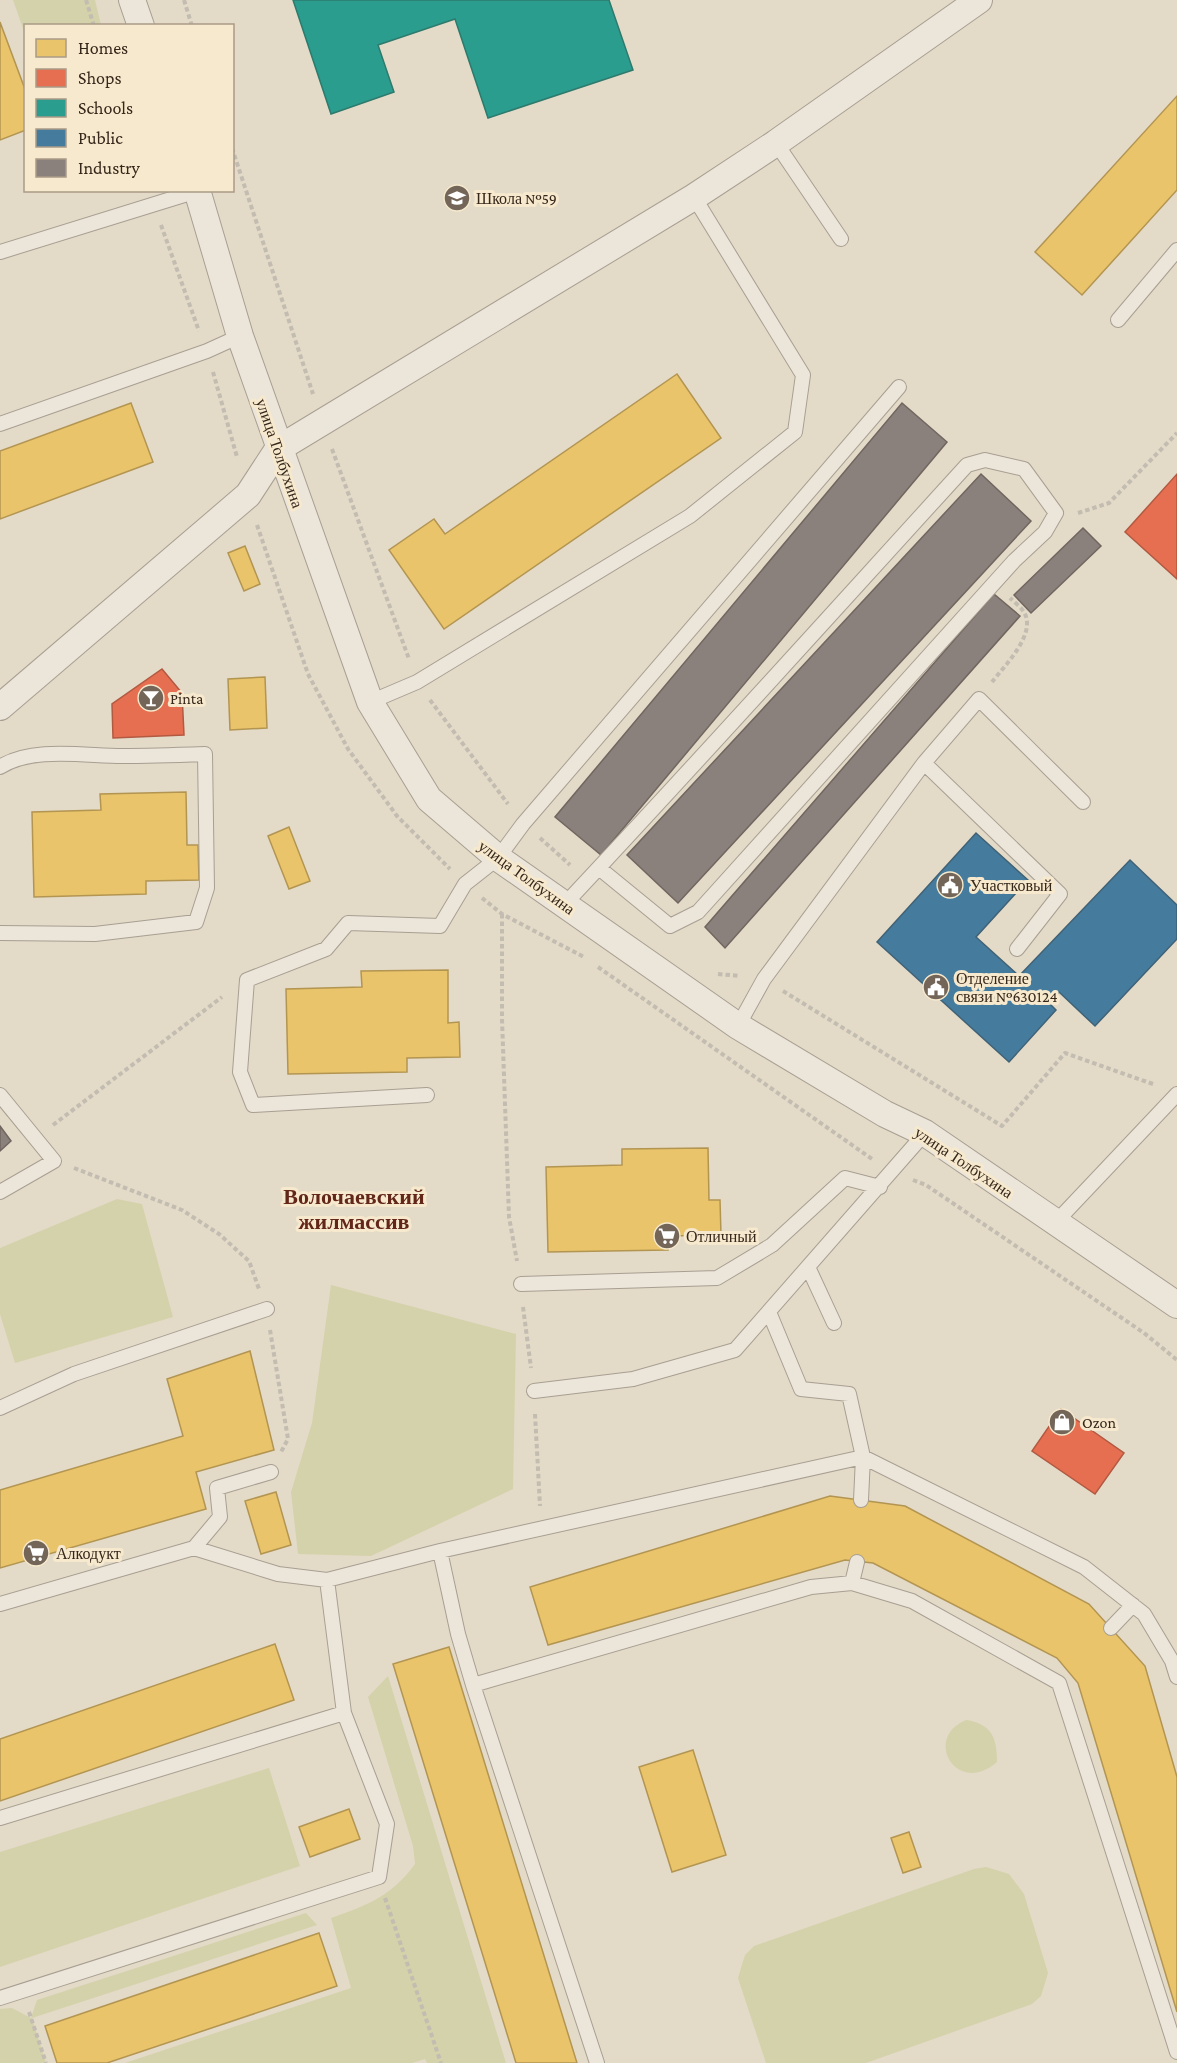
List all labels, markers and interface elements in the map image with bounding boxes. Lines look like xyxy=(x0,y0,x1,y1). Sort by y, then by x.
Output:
legend xyxy=(24,24,234,192)
text: Homes xyxy=(78,38,128,58)
text: Shops xyxy=(78,68,122,88)
text: Schools xyxy=(78,98,133,118)
text: Public xyxy=(78,128,123,148)
text: Industry xyxy=(78,158,141,178)
school or university icon: Школа №59 xyxy=(442,183,472,213)
place label: Школа №59 xyxy=(476,190,557,207)
street label: улица Толбухина xyxy=(252,396,306,510)
bar icon: Pinta xyxy=(136,683,166,713)
place label: Pinta xyxy=(170,690,204,707)
street label: улица Толбухина xyxy=(475,837,578,919)
public building icon: Участковый xyxy=(935,870,965,900)
place label: Участковый xyxy=(970,877,1053,894)
place label: Отделение связи №630124 xyxy=(956,970,1058,1005)
public building icon: Отделение связи №630124 xyxy=(921,972,951,1002)
street label: улица Толбухина xyxy=(911,1123,1016,1202)
district label: Волочаевский жилмассив xyxy=(283,1184,425,1234)
supermarket icon: Отличный xyxy=(652,1221,682,1251)
place label: Отличный xyxy=(686,1228,757,1245)
shop icon: Ozon xyxy=(1047,1407,1077,1437)
place label: Ozon xyxy=(1082,1414,1116,1431)
supermarket icon: Алкодукт xyxy=(21,1538,51,1568)
place label: Алкодукт xyxy=(56,1545,121,1563)

